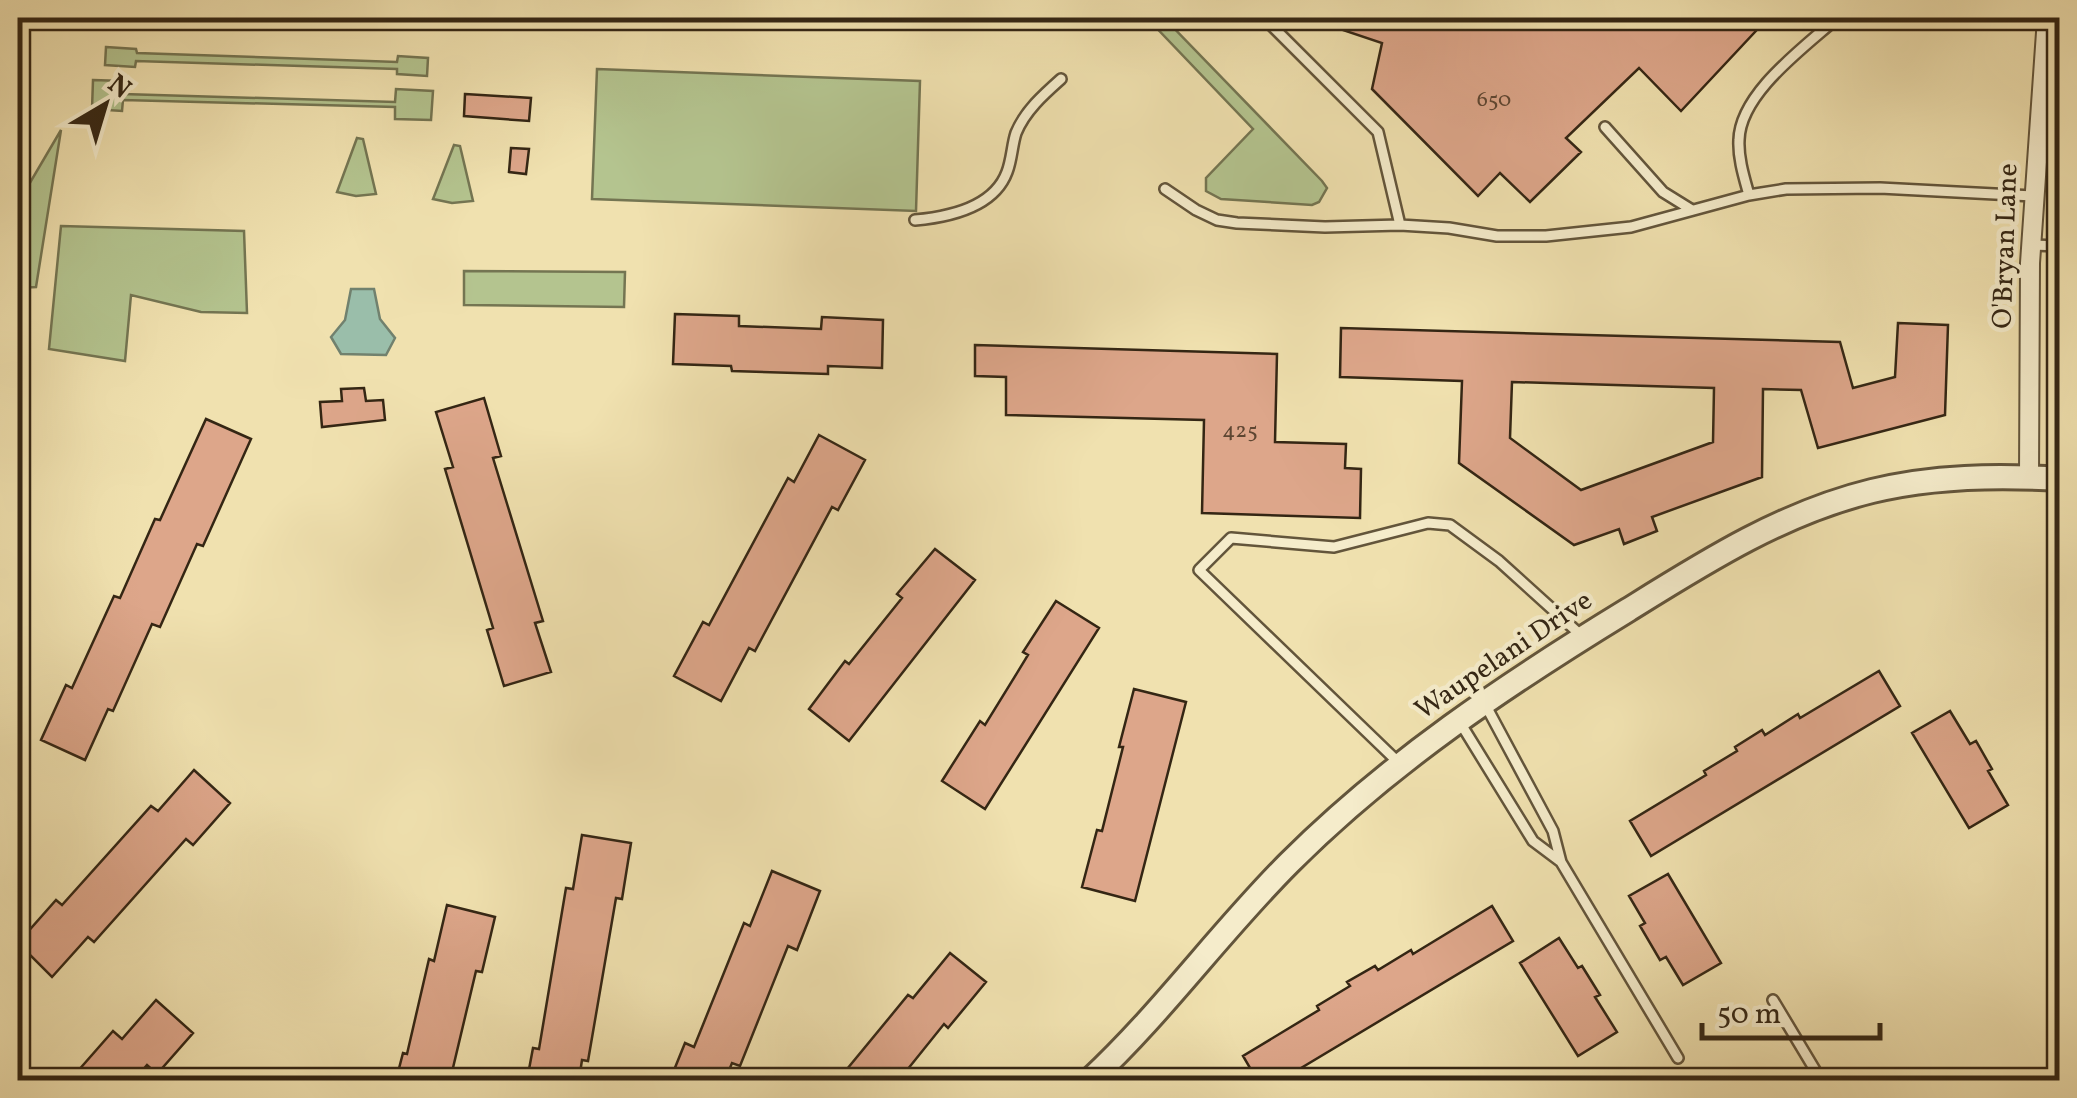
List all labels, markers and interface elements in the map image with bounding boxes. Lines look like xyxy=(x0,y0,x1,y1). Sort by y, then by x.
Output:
north arrow xyxy=(55,55,155,155)
text: N xyxy=(99,66,139,109)
house number: 650 xyxy=(1477,85,1511,116)
street label: O'Bryan Lane xyxy=(1984,163,2028,329)
house number: 425 xyxy=(1222,416,1258,447)
street label: Waupelani Drive xyxy=(1407,582,1601,730)
scale bar xyxy=(1702,978,1880,1040)
text: 50 m xyxy=(1717,994,1781,1036)

